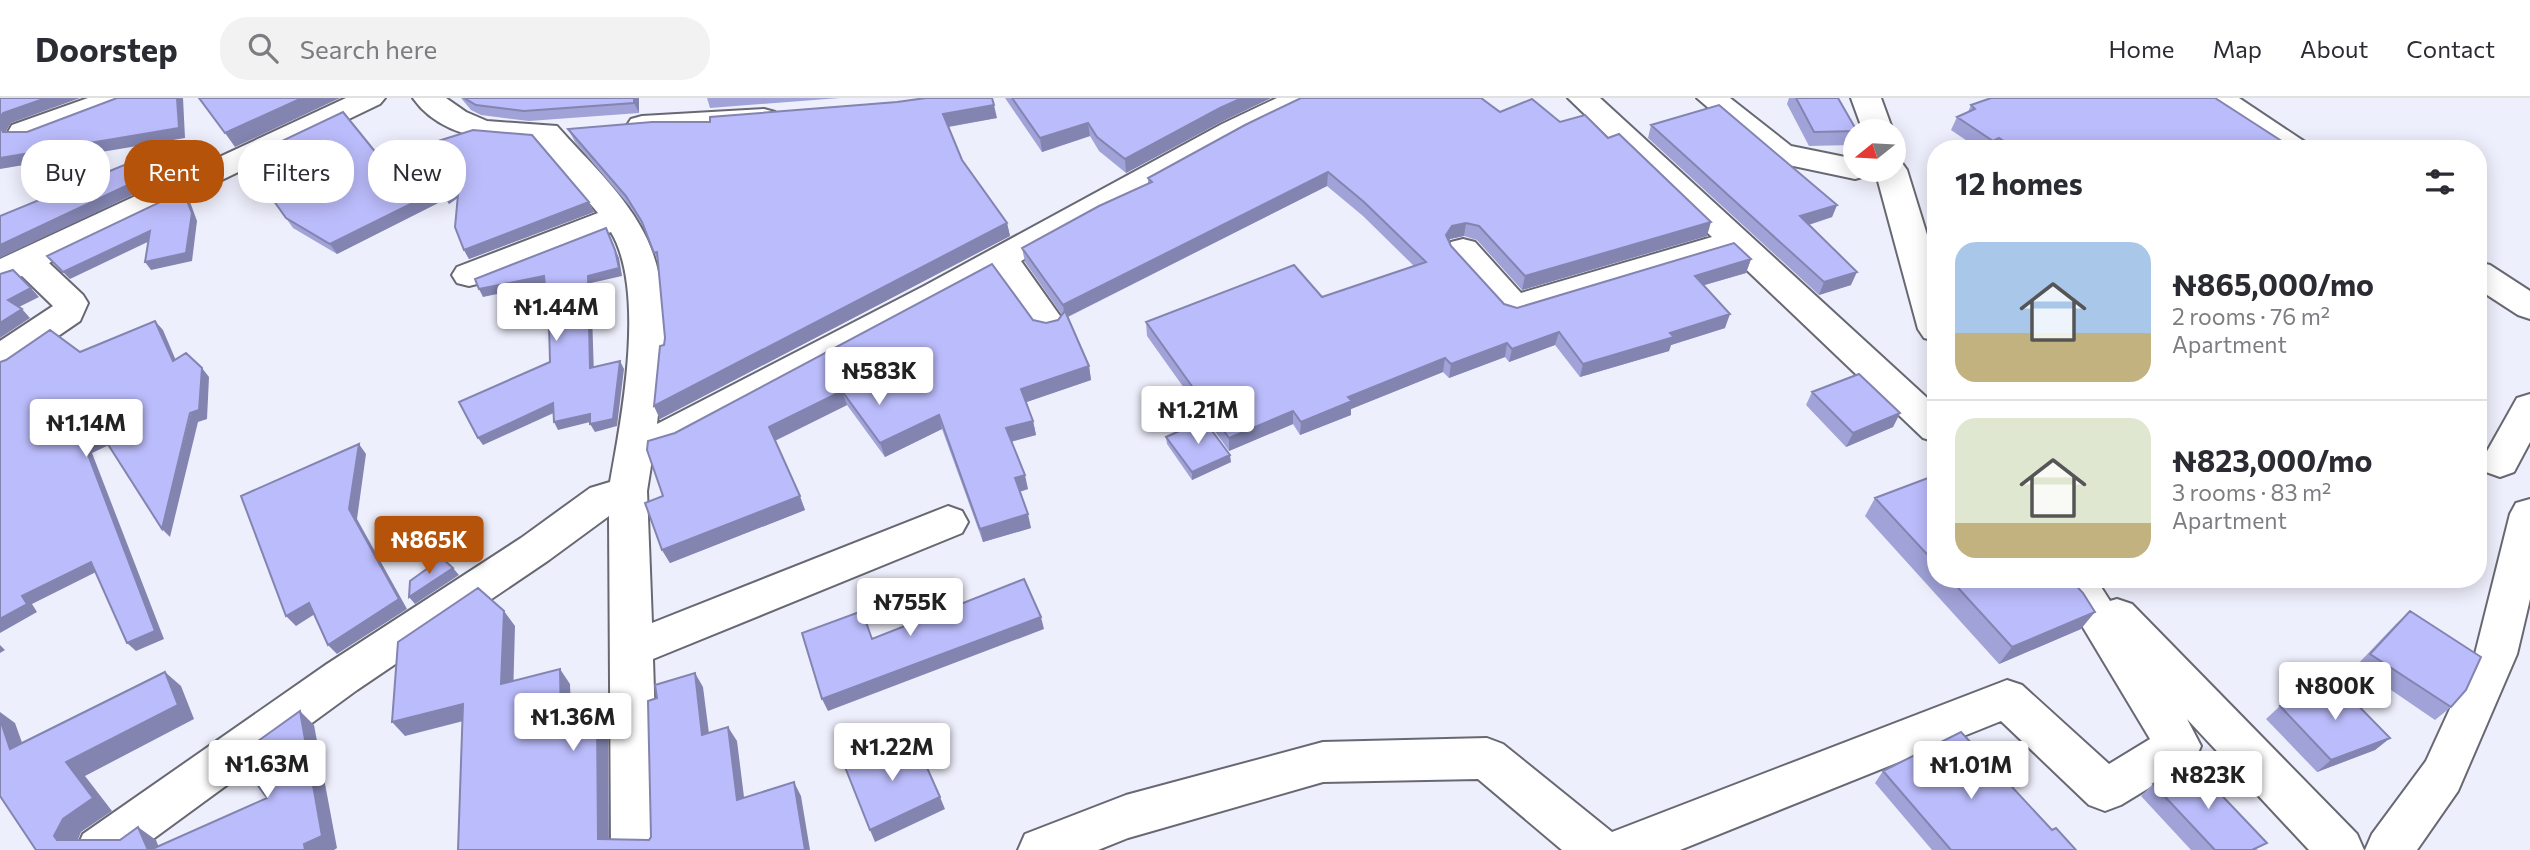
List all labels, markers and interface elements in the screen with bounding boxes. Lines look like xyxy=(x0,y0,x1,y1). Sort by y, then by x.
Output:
search box xyxy=(220,17,710,80)
text: Doorstep xyxy=(35,28,178,69)
icon: search xyxy=(244,29,282,67)
text: Search here xyxy=(300,33,437,64)
text: Home xyxy=(2109,34,2175,63)
text: Map xyxy=(2213,34,2262,63)
text: About xyxy=(2300,34,2368,63)
text: Contact xyxy=(2406,34,2495,63)
north arrow xyxy=(1843,119,1906,182)
map controls xyxy=(1843,119,1906,182)
chip: Buy xyxy=(21,140,110,203)
chip: Rent xyxy=(124,140,224,203)
chip: Filters xyxy=(238,140,354,203)
chip: New xyxy=(368,140,466,203)
icon: filters xyxy=(2421,163,2459,201)
text: 12 homes xyxy=(1955,164,2083,201)
text: ₦865,000/mo xyxy=(2172,265,2374,302)
icon: home xyxy=(2011,270,2095,354)
pin: ₦1.44M xyxy=(499,284,613,343)
text: ₦1.44M xyxy=(513,292,599,320)
text: 2 rooms · 76 m² xyxy=(2172,302,2330,330)
text: Apartment xyxy=(2172,330,2287,358)
pin: ₦583K xyxy=(830,348,928,407)
text: ₦583K xyxy=(841,356,917,384)
pin: ₦1.21M xyxy=(1141,386,1255,446)
text: ₦1.21M xyxy=(1157,395,1239,423)
pin: ₦1.14M xyxy=(29,400,143,459)
text: ₦1.14M xyxy=(46,408,126,436)
text: ₦823,000/mo xyxy=(2172,441,2372,478)
icon: home xyxy=(2011,446,2095,530)
text: 3 rooms · 83 m² xyxy=(2172,478,2331,506)
text: Apartment xyxy=(2172,506,2287,534)
pin: ₦865K xyxy=(380,517,478,576)
text: ₦865K xyxy=(391,525,467,553)
pin: ₦755K xyxy=(861,578,959,638)
text: ₦755K xyxy=(873,587,947,615)
pin: ₦800K xyxy=(2286,662,2384,722)
text: ₦800K xyxy=(2295,671,2375,699)
pin: ₦1.36M xyxy=(516,694,630,753)
text: ₦1.36M xyxy=(530,702,616,730)
pin: ₦1.22M xyxy=(835,724,949,783)
text: ₦1.22M xyxy=(850,732,934,760)
pin: ₦1.63M xyxy=(210,740,324,800)
pin: ₦1.01M xyxy=(1914,742,2028,801)
text: ₦1.63M xyxy=(225,749,309,777)
text: ₦1.01M xyxy=(1929,750,2013,778)
pin: ₦823K xyxy=(2159,752,2257,811)
text: ₦823K xyxy=(2170,760,2246,788)

